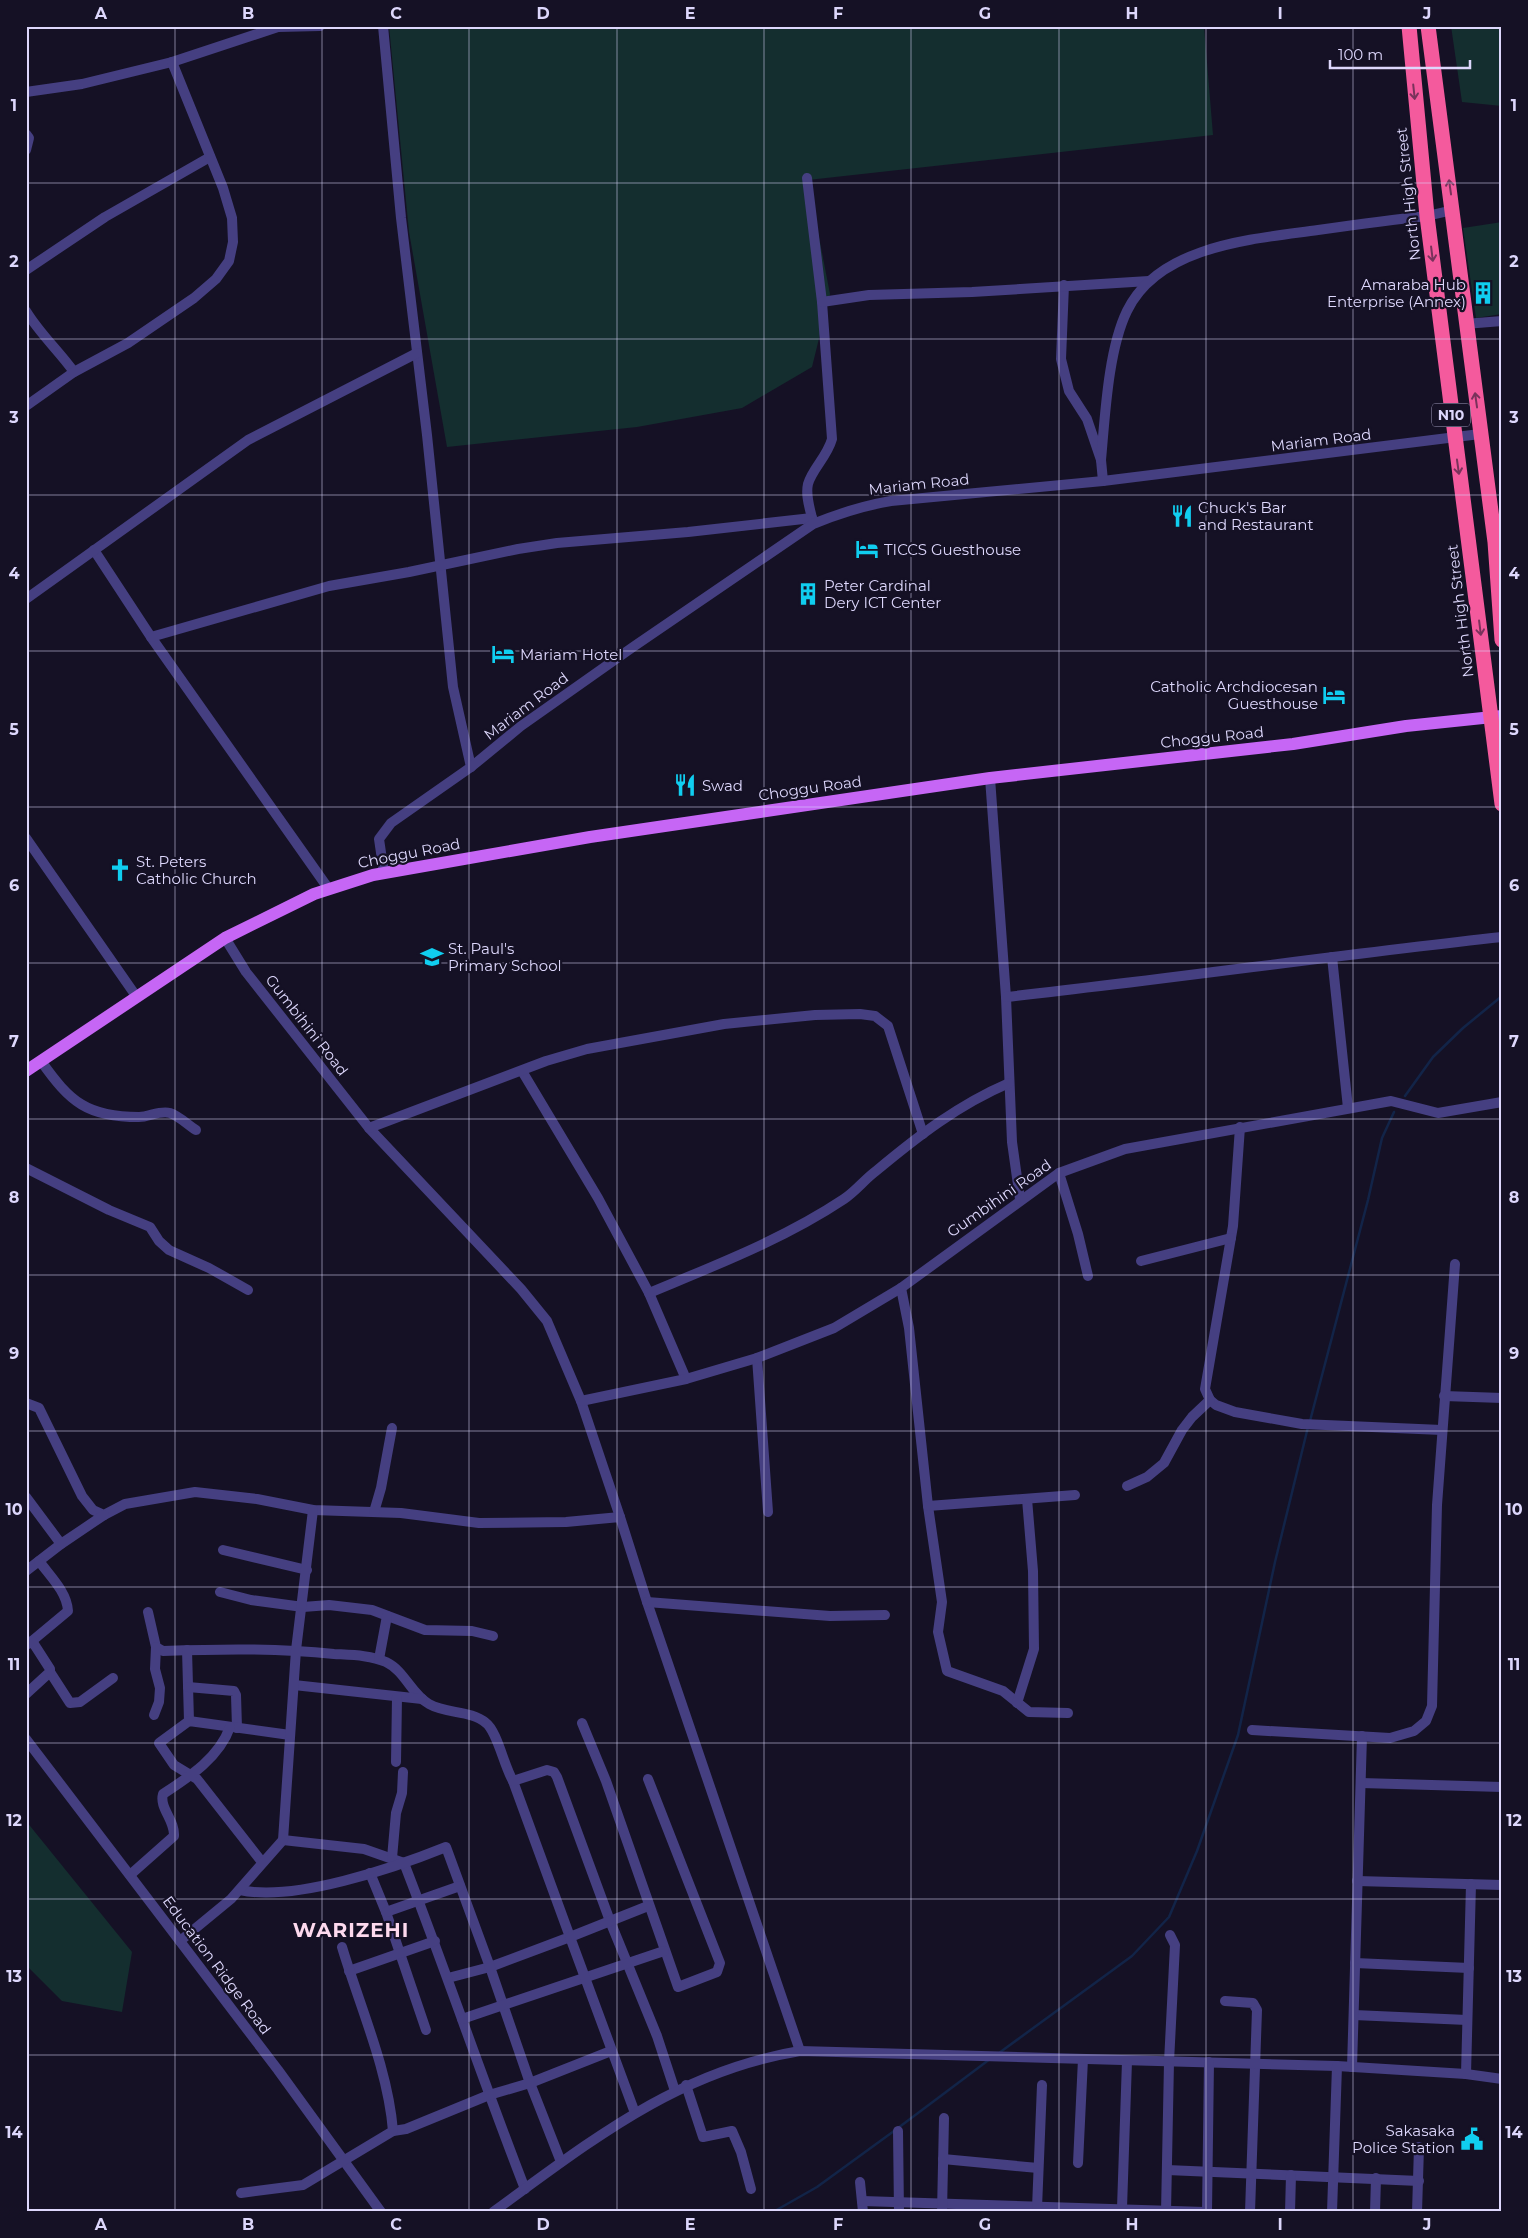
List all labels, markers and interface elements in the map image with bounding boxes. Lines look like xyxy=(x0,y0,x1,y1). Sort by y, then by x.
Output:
text: A xyxy=(94,4,108,23)
text: B xyxy=(242,4,254,23)
text: C xyxy=(390,4,402,23)
text: D xyxy=(536,4,550,23)
text: E xyxy=(685,4,695,23)
text: F xyxy=(833,4,843,23)
text: G xyxy=(979,4,991,23)
text: H xyxy=(1126,4,1138,23)
text: I xyxy=(1277,4,1283,23)
text: J xyxy=(1422,4,1431,23)
scale bar xyxy=(1330,38,1470,70)
text: 100 m xyxy=(1338,45,1383,64)
one-way arrow xyxy=(1409,84,1419,100)
text: 1 xyxy=(11,96,17,115)
text: 1 xyxy=(1511,96,1517,115)
street label: North High Street xyxy=(1392,126,1424,262)
one-way arrow xyxy=(1444,179,1454,195)
one-way arrow xyxy=(1427,245,1437,261)
text: 2 xyxy=(9,252,19,271)
text: 2 xyxy=(1509,252,1519,271)
place label: Amaraba Hub Enterprise (Annex) xyxy=(1327,275,1466,311)
building icon: Amaraba Hub Enterprise (Annex) xyxy=(1470,280,1496,306)
one-way arrow xyxy=(1471,392,1481,408)
road number: N10 xyxy=(1432,404,1470,426)
text: 3 xyxy=(8,408,19,427)
text: 3 xyxy=(1508,408,1519,427)
street label: Mariam Road xyxy=(1270,424,1372,456)
one-way arrow xyxy=(1454,459,1464,475)
street label: Mariam Road xyxy=(868,469,970,499)
place label: Chuck's Bar and Restaurant xyxy=(1198,498,1314,534)
restaurant icon: Chuck's Bar and Restaurant xyxy=(1169,503,1195,529)
hotel icon: TICCS Guesthouse xyxy=(854,536,880,562)
place label: TICCS Guesthouse xyxy=(884,540,1021,559)
street label: North High Street xyxy=(1442,543,1478,679)
text: 4 xyxy=(8,564,20,583)
text: 4 xyxy=(1508,564,1520,583)
place label: Peter Cardinal Dery ICT Center xyxy=(824,576,941,612)
building icon: Peter Cardinal Dery ICT Center xyxy=(795,581,821,607)
one-way arrow xyxy=(1475,620,1485,636)
hotel icon: Mariam Hotel xyxy=(490,641,516,667)
place label: Mariam Hotel xyxy=(520,645,622,664)
street label: Mariam Road xyxy=(480,668,572,744)
place label: Catholic Archdiocesan Guesthouse xyxy=(1150,677,1318,713)
hotel icon: Catholic Archdiocesan Guesthouse xyxy=(1321,682,1347,708)
text: 5 xyxy=(9,720,19,739)
text: 5 xyxy=(1509,720,1519,739)
street label: Choggu Road xyxy=(1159,722,1265,752)
street label: Choggu Road xyxy=(757,771,863,805)
restaurant icon: Swad xyxy=(672,772,698,798)
place label: Swad xyxy=(702,776,743,795)
street label: Choggu Road xyxy=(356,834,462,872)
place label: St. Peters Catholic Church xyxy=(136,852,257,888)
church icon: St. Peters Catholic Church xyxy=(107,857,133,883)
text: 6 xyxy=(9,876,19,895)
text: 6 xyxy=(1509,876,1519,895)
place label: St. Paul's Primary School xyxy=(448,939,562,975)
school or university icon: St. Paul's Primary School xyxy=(419,944,445,970)
street label: Gumbihini Road xyxy=(262,971,352,1079)
text: 7 xyxy=(9,1032,19,1051)
text: 7 xyxy=(1509,1032,1519,1051)
street label: Gumbihini Road xyxy=(943,1155,1055,1241)
text: 8 xyxy=(9,1188,19,1207)
text: 8 xyxy=(1509,1188,1519,1207)
text: 9 xyxy=(9,1344,19,1363)
text: 9 xyxy=(1509,1344,1519,1363)
text: 10 xyxy=(5,1500,23,1519)
text: 10 xyxy=(1505,1500,1523,1519)
text: 11 xyxy=(8,1655,20,1674)
text: 11 xyxy=(1508,1655,1520,1674)
text: 12 xyxy=(6,1811,22,1830)
text: 12 xyxy=(1506,1811,1522,1830)
street label: Education Ridge Road xyxy=(159,1892,275,2038)
district label: WARIZEHI xyxy=(293,1918,409,1942)
text: 13 xyxy=(6,1967,22,1986)
text: 13 xyxy=(1506,1967,1522,1986)
place label: Sakasaka Police Station xyxy=(1352,2121,1455,2157)
text: 14 xyxy=(5,2123,23,2142)
text: 14 xyxy=(1505,2123,1523,2142)
public building icon: Sakasaka Police Station xyxy=(1459,2126,1485,2152)
text: A xyxy=(94,2215,108,2234)
text: B xyxy=(242,2215,254,2234)
text: C xyxy=(390,2215,402,2234)
text: D xyxy=(536,2215,550,2234)
text: E xyxy=(685,2215,695,2234)
text: F xyxy=(833,2215,843,2234)
text: G xyxy=(979,2215,991,2234)
text: H xyxy=(1126,2215,1138,2234)
text: I xyxy=(1277,2215,1283,2234)
text: J xyxy=(1422,2215,1431,2234)

